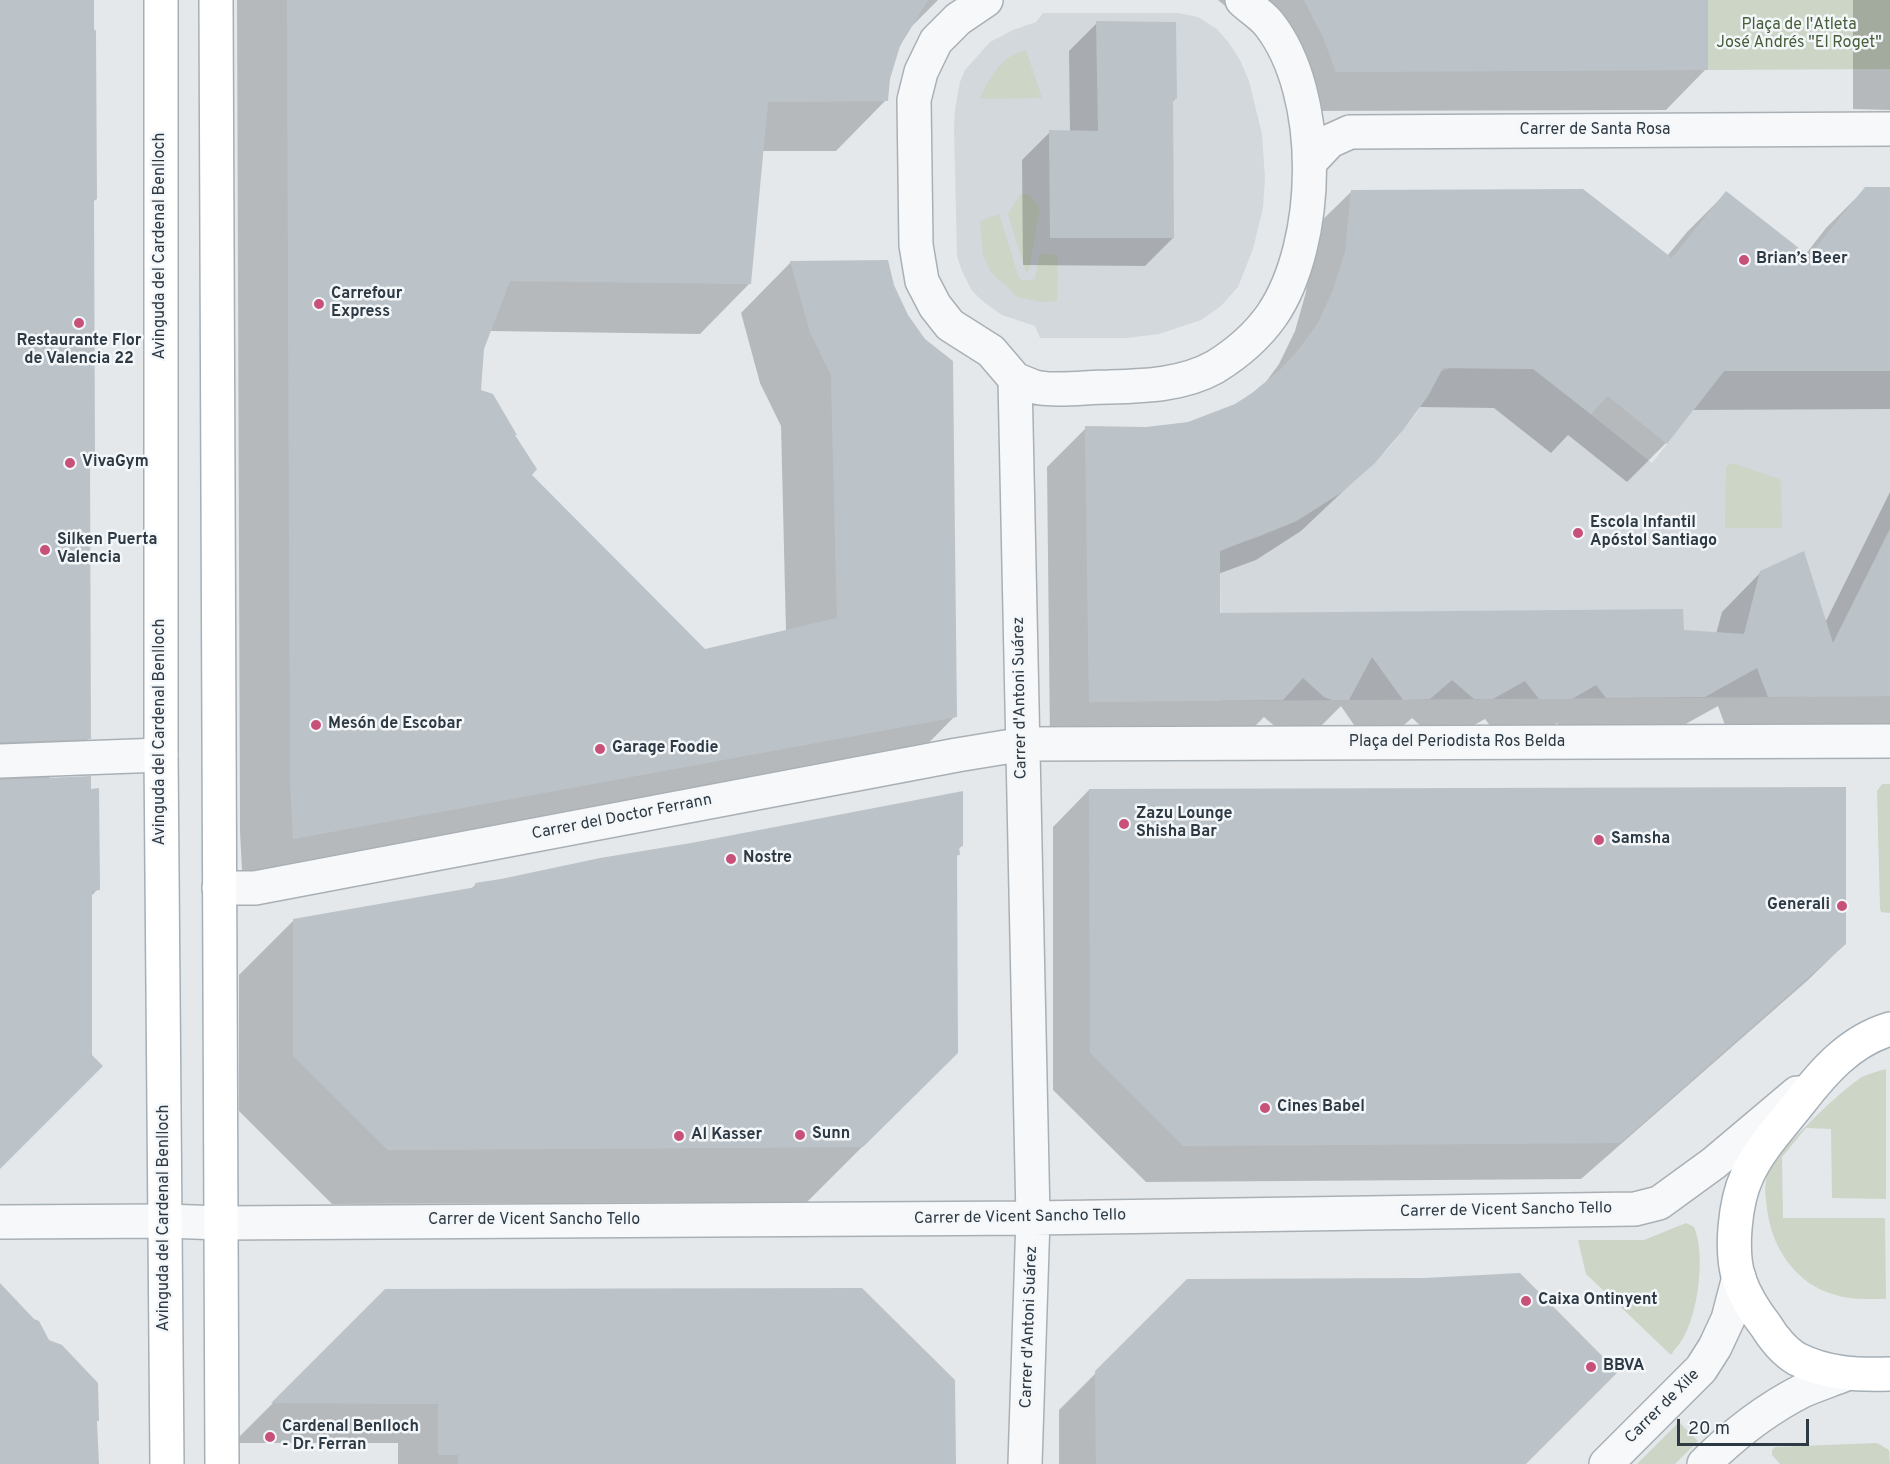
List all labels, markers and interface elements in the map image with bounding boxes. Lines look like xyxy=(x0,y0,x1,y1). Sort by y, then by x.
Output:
park label: Plaça de l'Atleta José Andrés "El Roget" xyxy=(1716,16,1882,54)
street label: Carrer de Santa Rosa xyxy=(1520,121,1670,141)
street label: Avinguda del Cardenal Benlloch xyxy=(151,132,171,360)
place label: Brian’s Beer xyxy=(1756,250,1848,270)
marker: Brian’s Beer xyxy=(1737,253,1751,267)
place label: Carrefour Express xyxy=(331,285,402,323)
marker: Carrefour Express xyxy=(312,297,326,311)
marker: Restaurante Flor de Valencia 22 xyxy=(72,316,86,330)
place label: Restaurante Flor de Valencia 22 xyxy=(17,332,141,370)
place label: VivaGym xyxy=(82,453,149,473)
marker: VivaGym xyxy=(63,456,77,470)
place label: Escola Infantil Apóstol Santiago xyxy=(1590,514,1717,552)
marker: Escola Infantil Apóstol Santiago xyxy=(1571,526,1585,540)
place label: Silken Puerta Valencia xyxy=(57,531,157,569)
marker: Silken Puerta Valencia xyxy=(38,543,52,557)
street label: Carrer d'Antoni Suárez xyxy=(1010,617,1032,779)
street label: Avinguda del Cardenal Benlloch xyxy=(151,618,171,846)
place label: Mesón de Escobar xyxy=(328,715,462,735)
marker: Mesón de Escobar xyxy=(309,718,323,732)
street label: Plaça del Periodista Ros Belda xyxy=(1349,733,1565,753)
place label: Garage Foodie xyxy=(612,739,718,759)
marker: Garage Foodie xyxy=(593,742,607,756)
street label: Carrer del Doctor Ferrann xyxy=(530,791,714,845)
place label: Zazu Lounge Shisha Bar xyxy=(1136,805,1232,843)
marker: Zazu Lounge Shisha Bar xyxy=(1117,817,1131,831)
place label: Samsha xyxy=(1611,830,1670,850)
marker: Samsha xyxy=(1592,833,1606,847)
place label: Nostre xyxy=(743,849,792,869)
marker: Nostre xyxy=(724,852,738,866)
place label: Generali xyxy=(1767,896,1830,916)
marker: Generali xyxy=(1835,899,1849,913)
place label: Cines Babel xyxy=(1277,1098,1365,1118)
marker: Cines Babel xyxy=(1258,1101,1272,1115)
street label: Avinguda del Cardenal Benlloch xyxy=(155,1104,175,1332)
place label: Sunn xyxy=(812,1125,850,1145)
place label: Al Kasser xyxy=(691,1126,762,1146)
marker: Sunn xyxy=(793,1128,807,1142)
marker: Al Kasser xyxy=(672,1129,686,1143)
street label: Carrer de Vicent Sancho Tello xyxy=(1400,1200,1612,1222)
street label: Carrer de Vicent Sancho Tello xyxy=(914,1207,1126,1229)
street label: Carrer de Vicent Sancho Tello xyxy=(428,1211,640,1231)
street label: Carrer d'Antoni Suárez xyxy=(1018,1245,1042,1409)
place label: Caixa Ontinyent xyxy=(1538,1291,1658,1311)
marker: Caixa Ontinyent xyxy=(1519,1294,1533,1308)
place label: BBVA xyxy=(1603,1357,1645,1377)
marker: BBVA xyxy=(1584,1360,1598,1374)
street label: Carrer de Xile xyxy=(1622,1366,1704,1448)
scale bar xyxy=(1680,1407,1812,1445)
place label: Cardenal Benlloch - Dr. Ferran xyxy=(282,1418,419,1456)
text: 20 m xyxy=(1688,1418,1730,1441)
marker: Cardenal Benlloch - Dr. Ferran xyxy=(263,1430,277,1444)

